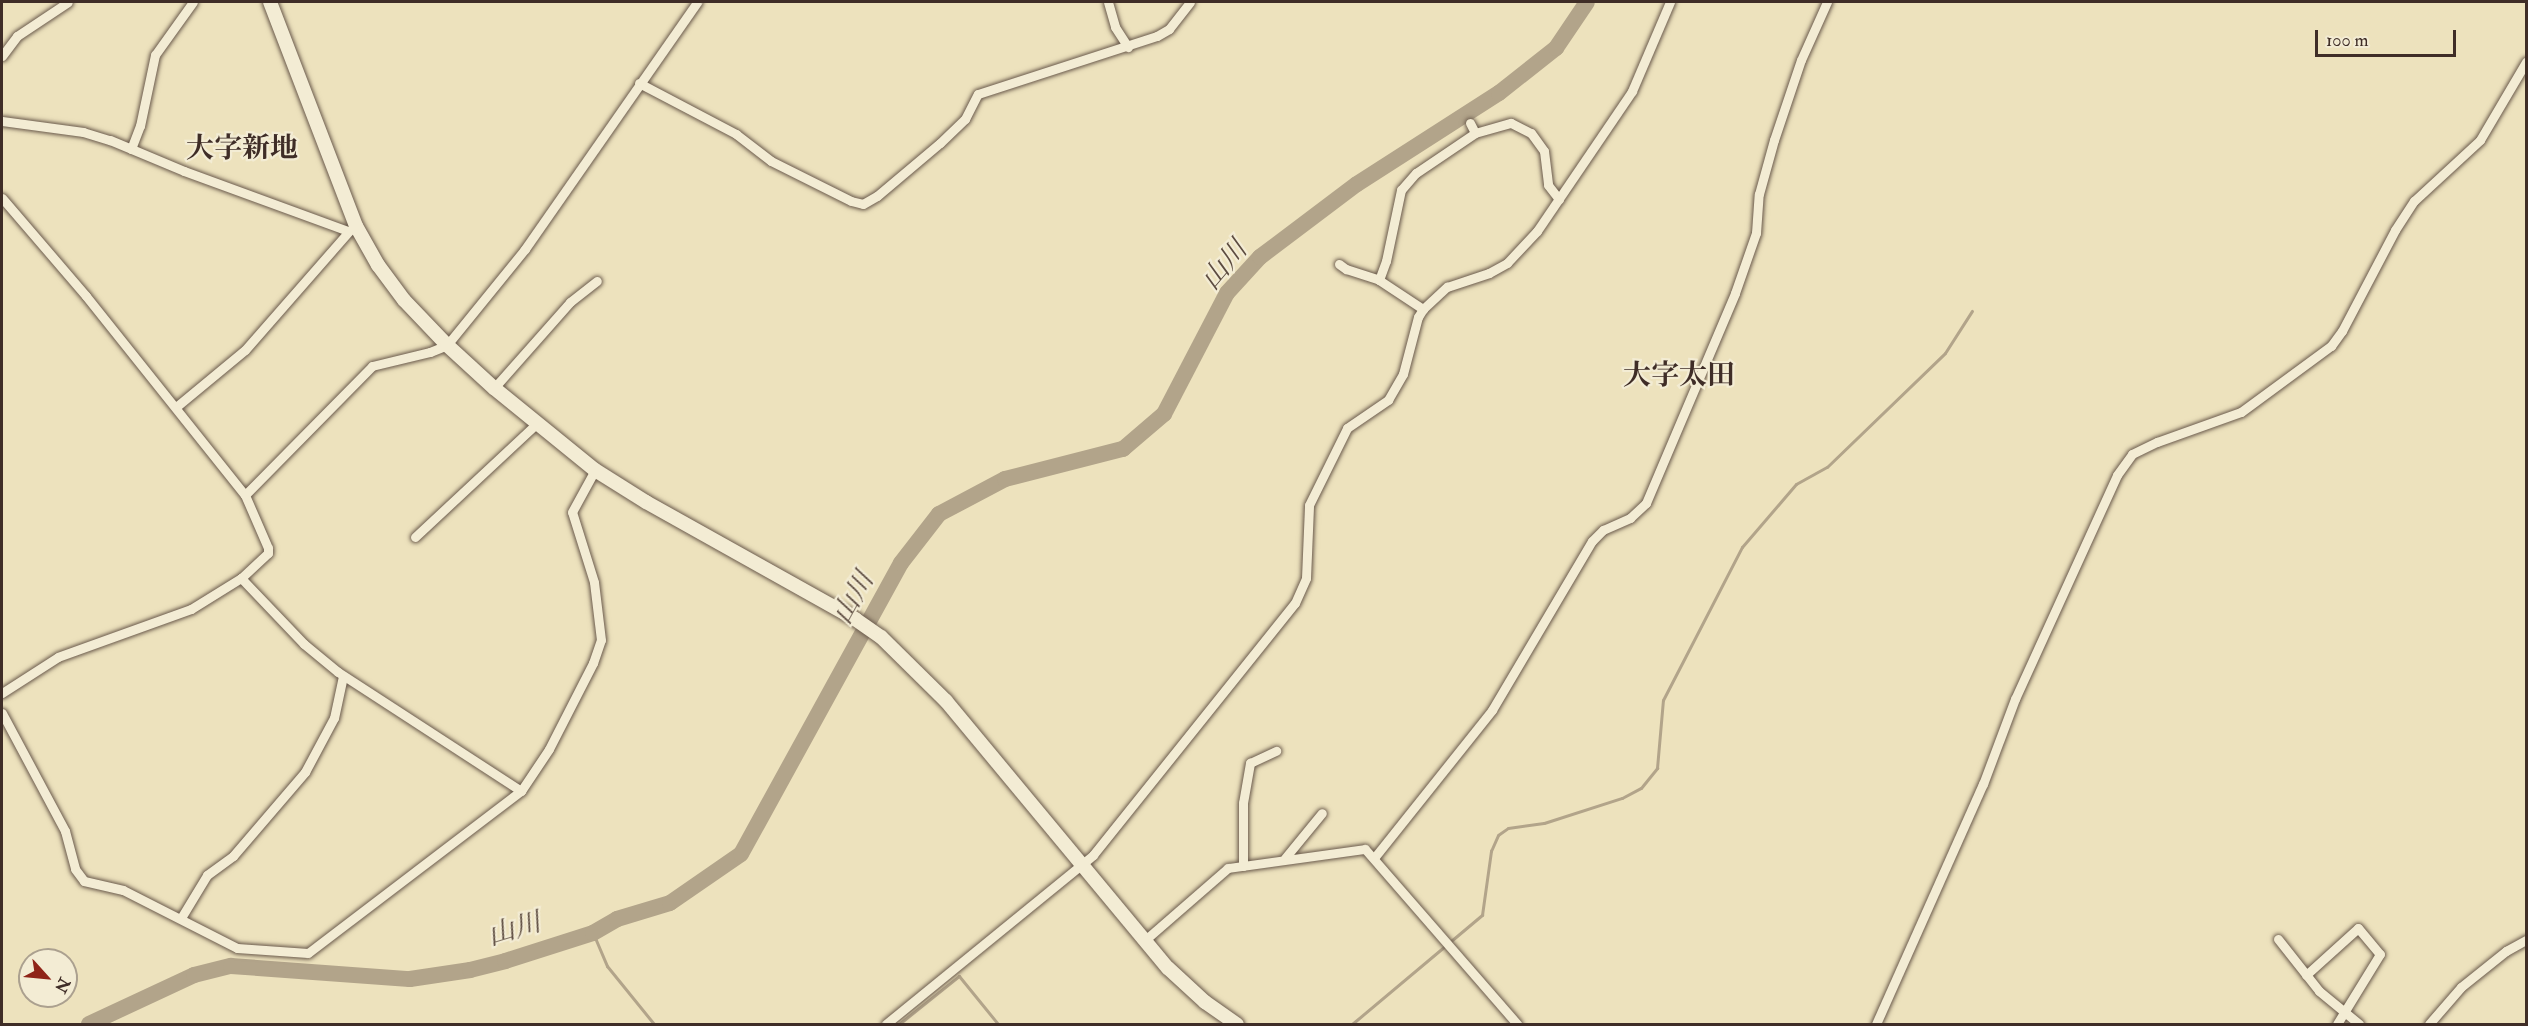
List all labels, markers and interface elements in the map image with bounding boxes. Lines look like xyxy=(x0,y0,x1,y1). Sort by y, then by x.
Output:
scale bar xyxy=(2318,18,2459,56)
text: 100 m xyxy=(2326,29,2369,52)
district label: 大字新地 xyxy=(186,132,298,166)
water label: 山川 xyxy=(1194,234,1254,296)
district label: 大字太田 xyxy=(1623,359,1735,393)
water label: 山川 xyxy=(826,567,880,629)
water label: 山川 xyxy=(483,906,545,952)
north arrow xyxy=(18,948,78,1008)
text: N xyxy=(50,974,74,996)

